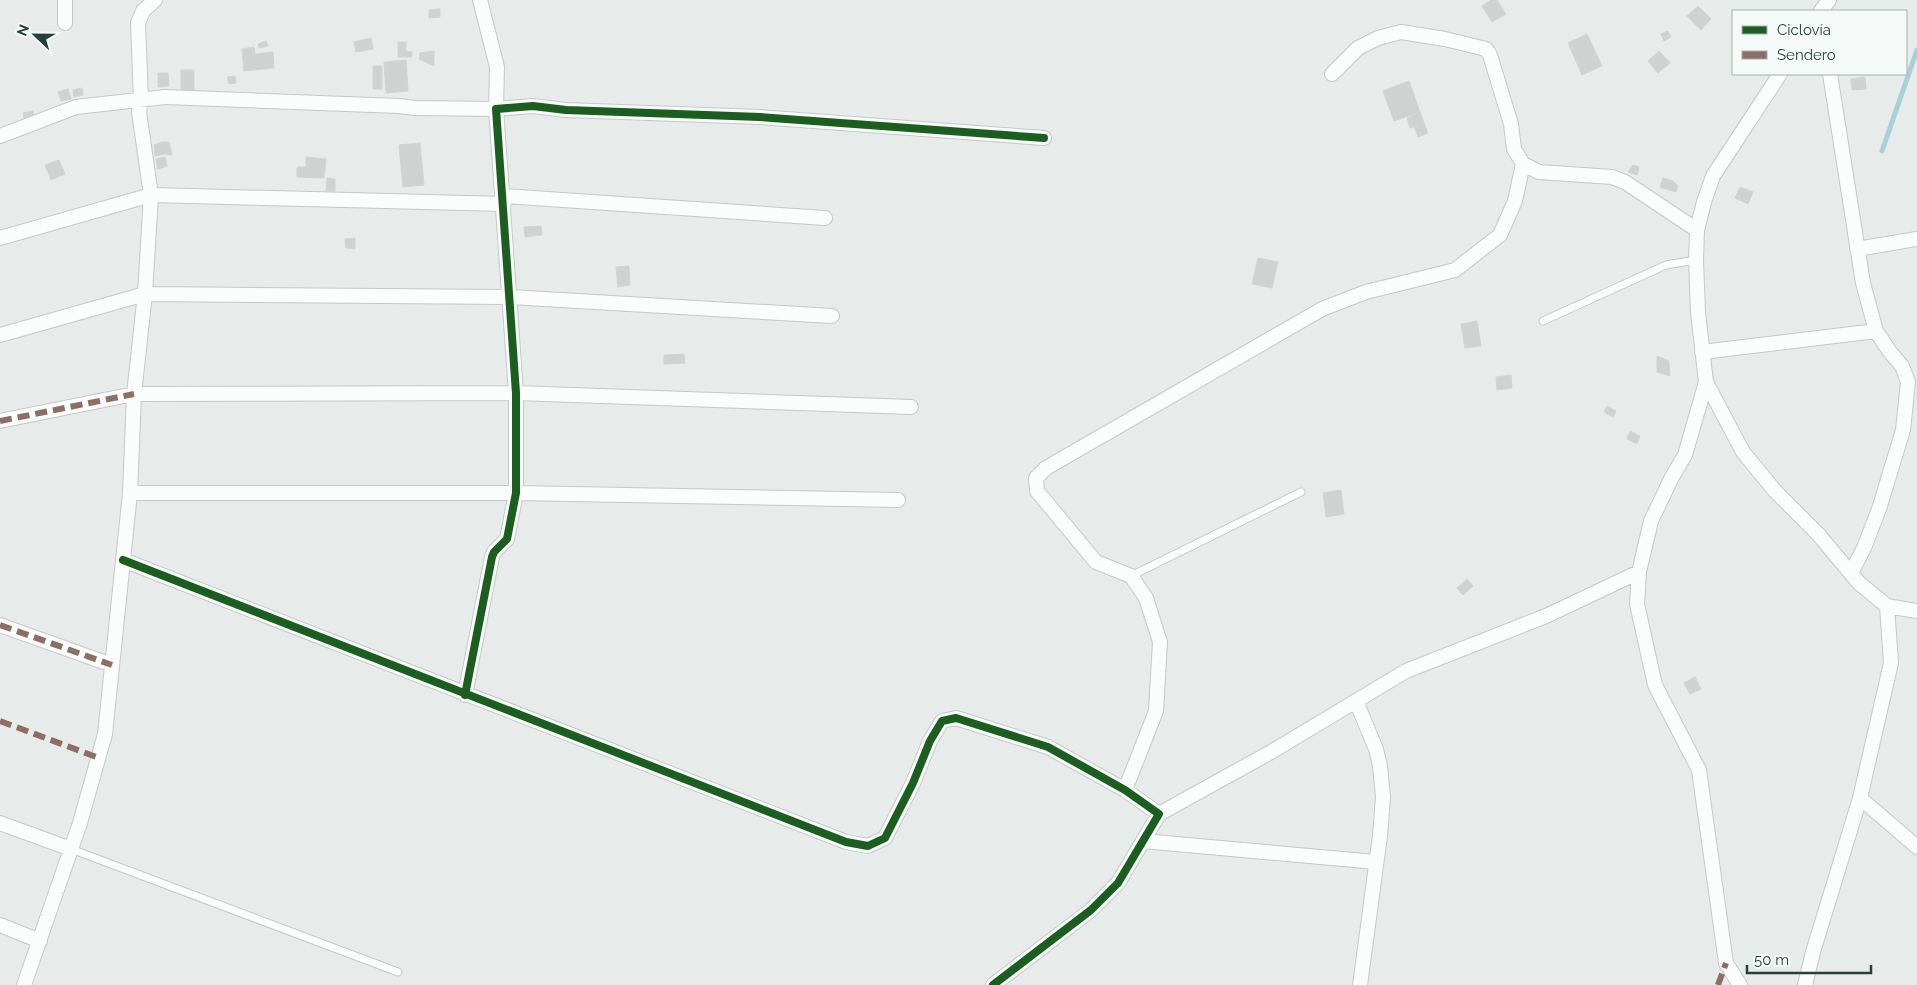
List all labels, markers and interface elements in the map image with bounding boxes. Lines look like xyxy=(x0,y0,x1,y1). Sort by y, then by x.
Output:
north arrow xyxy=(10,10,60,60)
legend xyxy=(1732,10,1907,75)
text: Ciclovía xyxy=(1777,21,1831,39)
text: N xyxy=(14,22,32,38)
text: Sendero xyxy=(1777,46,1836,64)
scale bar xyxy=(1747,942,1871,974)
text: 50 m xyxy=(1754,951,1789,969)

